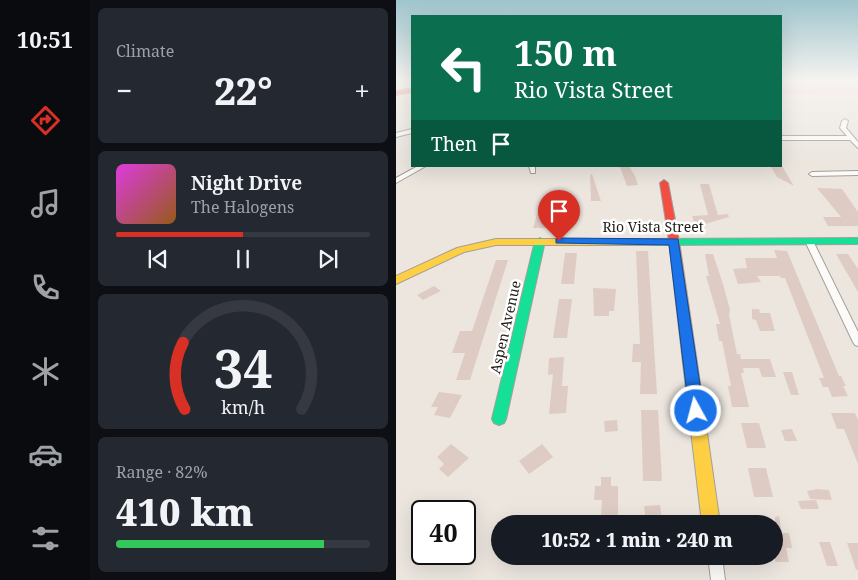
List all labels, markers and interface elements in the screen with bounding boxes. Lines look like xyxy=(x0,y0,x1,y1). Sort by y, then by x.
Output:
text: 10:51 xyxy=(17,24,73,54)
text: 150 m xyxy=(514,29,617,76)
icon: left xyxy=(431,35,496,100)
text: Climate xyxy=(116,40,174,62)
text: 22° xyxy=(214,64,272,116)
text: − xyxy=(116,71,132,109)
text: + xyxy=(354,71,370,109)
text: Rio Vista Street xyxy=(514,74,673,104)
icon: directions xyxy=(28,103,63,138)
icon: arrive xyxy=(487,130,515,158)
text: Then xyxy=(431,131,477,157)
text: Night Drive xyxy=(191,170,302,196)
icon: music xyxy=(28,186,63,221)
pin xyxy=(538,190,580,241)
text: The Halogens xyxy=(191,196,294,218)
icon: arrive xyxy=(545,197,573,225)
street label: Rio Vista Street xyxy=(602,217,704,236)
icon: previous xyxy=(144,245,172,273)
icon: pause xyxy=(229,245,257,273)
icon: next xyxy=(314,245,342,273)
icon: phone xyxy=(28,270,63,305)
street label: Aspen Avenue xyxy=(485,279,525,375)
text: 34 xyxy=(214,332,272,403)
icon: climate xyxy=(28,354,63,389)
position arrow xyxy=(669,384,721,436)
text: km/h xyxy=(221,395,265,419)
icon: car xyxy=(28,437,63,472)
text: Range · 82% xyxy=(116,461,208,483)
text: 410 km xyxy=(116,485,254,537)
speed limit sign: 40 xyxy=(411,500,476,565)
icon: filters xyxy=(28,521,63,556)
text: 10:52 · 1 min · 240 m xyxy=(541,527,733,553)

